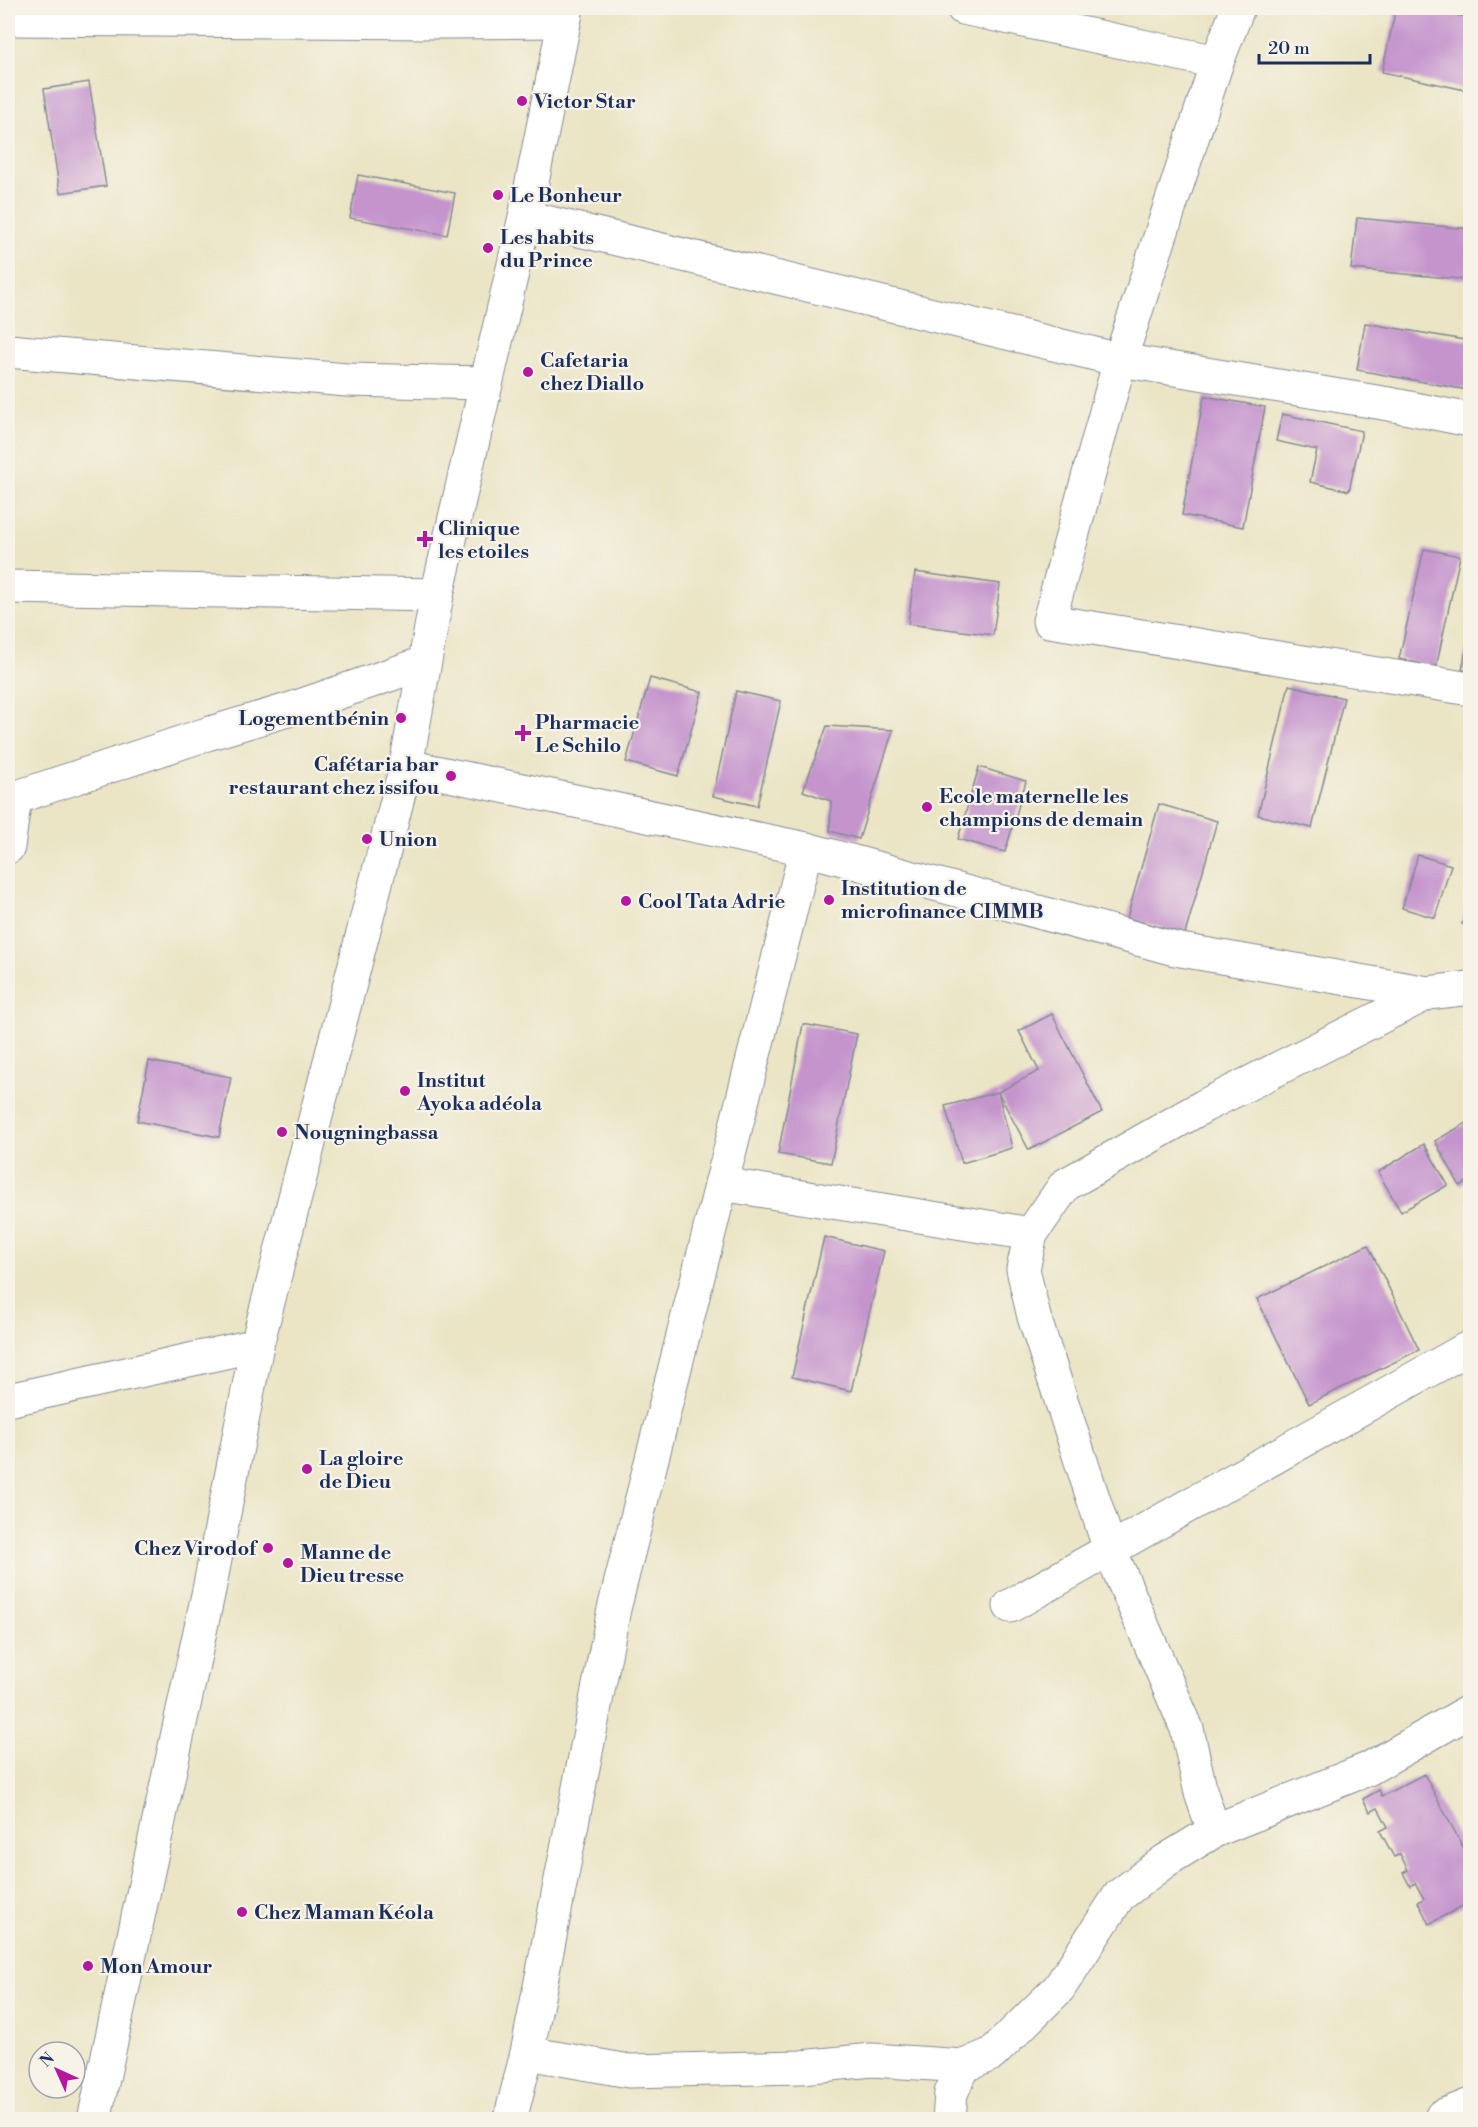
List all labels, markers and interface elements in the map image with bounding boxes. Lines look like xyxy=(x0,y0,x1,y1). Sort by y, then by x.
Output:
scale bar xyxy=(1259,27,1370,65)
text: 20 m xyxy=(1268,37,1310,60)
place label: Victor Star xyxy=(533,90,636,115)
marker: Victor Star xyxy=(515,94,529,108)
place label: Le Bonheur xyxy=(510,184,622,209)
marker: Le Bonheur xyxy=(491,188,505,202)
place label: Les habits du Prince xyxy=(500,226,594,274)
marker: Les habits du Prince xyxy=(481,241,495,255)
place label: Cafetaria chez Diallo xyxy=(540,349,644,397)
marker: Cafetaria chez Diallo xyxy=(521,365,535,379)
place label: Clinique les etoiles xyxy=(438,517,529,565)
marker: Clinique les etoiles xyxy=(416,530,434,548)
place label: Logementbénin xyxy=(238,707,390,732)
marker: Logementbénin xyxy=(394,711,408,725)
place label: Pharmacie Le Schilo xyxy=(535,711,639,759)
marker: Pharmacie Le Schilo xyxy=(516,726,530,740)
place label: Cafétaria bar restaurant chez issifou xyxy=(229,753,440,801)
marker: Cafétaria bar restaurant chez issifou xyxy=(444,769,458,783)
place label: Ecole maternelle les champions de demain xyxy=(939,785,1144,833)
marker: Ecole maternelle les champions de demain xyxy=(920,800,934,814)
place label: Union xyxy=(379,828,438,853)
marker: Union xyxy=(360,832,374,846)
place label: Institution de microfinance CIMMB xyxy=(841,877,1044,925)
place label: Cool Tata Adrie xyxy=(638,890,785,915)
marker: Institution de microfinance CIMMB xyxy=(822,893,836,907)
marker: Cool Tata Adrie xyxy=(619,894,633,908)
place label: Institut Ayoka adéola xyxy=(416,1069,542,1117)
marker: Institut Ayoka adéola xyxy=(398,1084,412,1098)
place label: Nougningbassa xyxy=(294,1121,439,1146)
marker: Nougningbassa xyxy=(275,1125,289,1139)
place label: La gloire de Dieu xyxy=(319,1447,404,1495)
marker: La gloire de Dieu xyxy=(300,1462,314,1476)
place label: Chez Virodof xyxy=(134,1537,259,1562)
marker: Chez Virodof xyxy=(261,1541,275,1555)
place label: Manne de Dieu tresse xyxy=(300,1541,404,1589)
marker: Manne de Dieu tresse xyxy=(281,1556,295,1570)
place label: Chez Maman Kéola xyxy=(254,1901,434,1926)
marker: Chez Maman Kéola xyxy=(235,1905,249,1919)
place label: Mon Amour xyxy=(100,1955,212,1980)
marker: Mon Amour xyxy=(81,1959,95,1973)
north arrow xyxy=(27,2040,87,2100)
text: N xyxy=(36,2048,59,2072)

